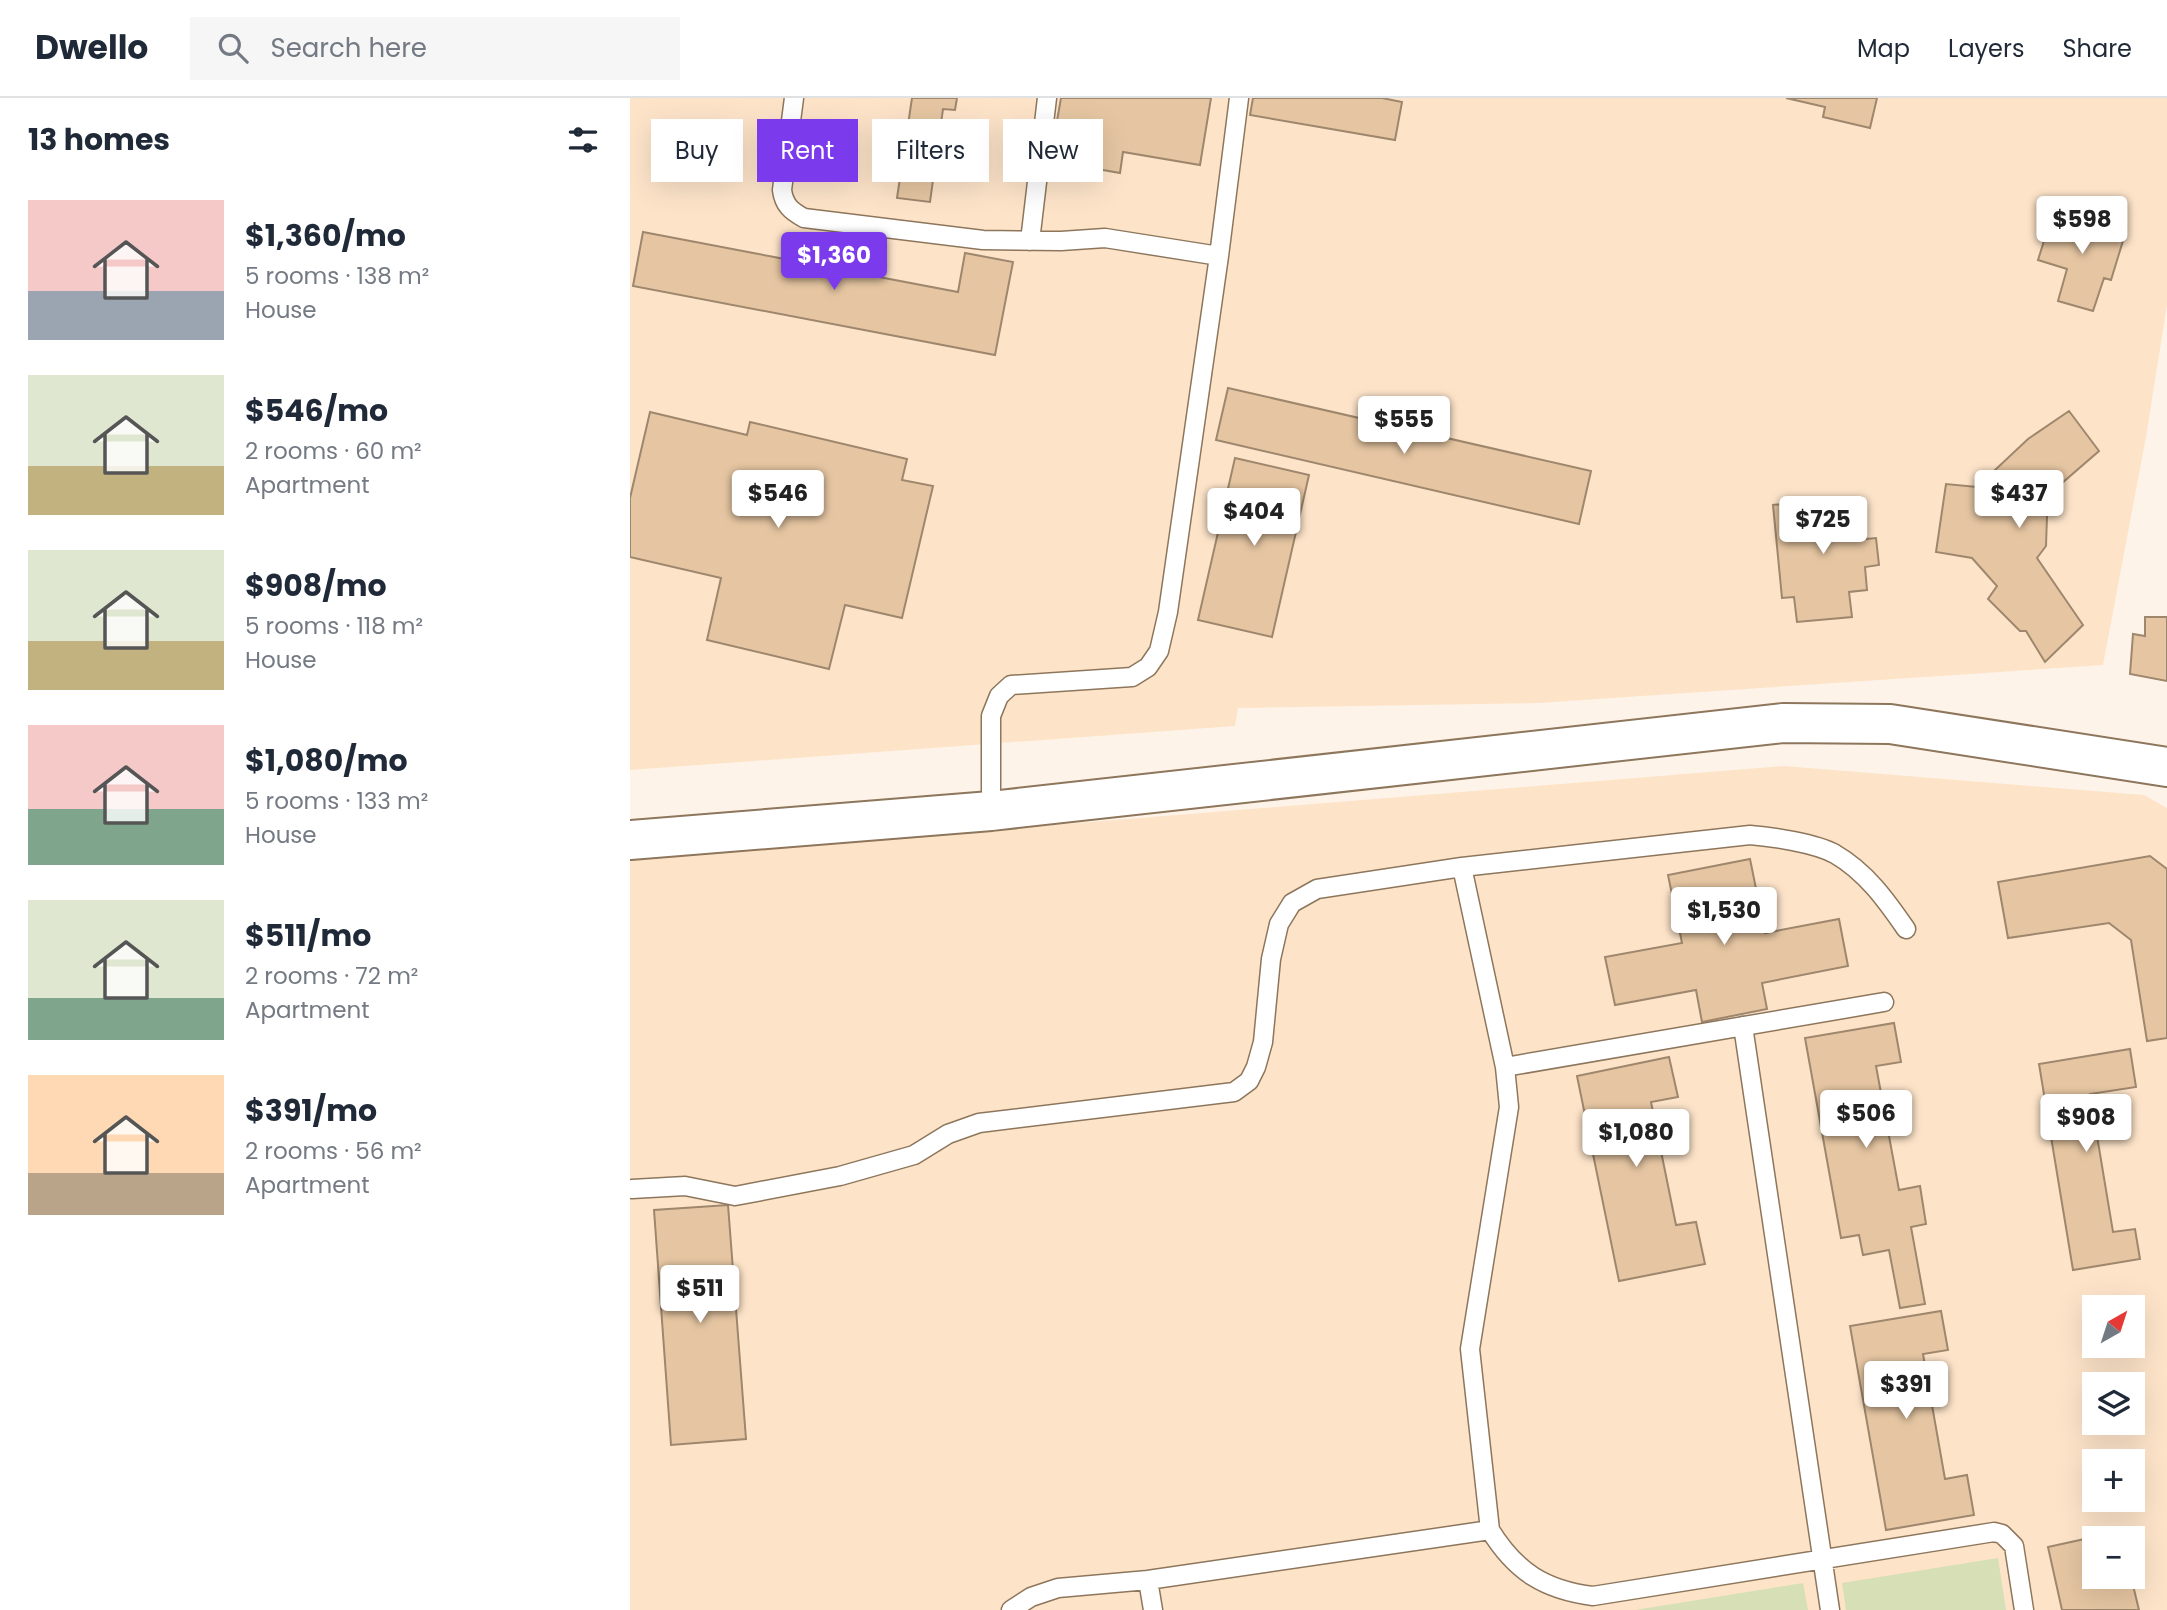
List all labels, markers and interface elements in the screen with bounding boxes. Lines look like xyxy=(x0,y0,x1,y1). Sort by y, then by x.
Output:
search box xyxy=(190,17,680,80)
text: Dwello xyxy=(35,24,148,71)
icon: search xyxy=(214,29,252,67)
text: Search here xyxy=(270,30,427,66)
text: Map xyxy=(1857,32,1910,65)
text: Layers xyxy=(1948,32,2024,65)
text: Share xyxy=(2062,32,2132,65)
text: 13 homes xyxy=(28,118,170,161)
chip: Buy xyxy=(651,119,743,182)
chip: Rent xyxy=(757,119,858,182)
chip: Filters xyxy=(872,119,989,182)
chip: New xyxy=(1003,119,1103,182)
icon: filters xyxy=(564,121,602,159)
pin: $598 xyxy=(2041,197,2123,256)
text: $598 xyxy=(2052,203,2112,235)
text: $1,360/mo xyxy=(245,214,406,257)
icon: home xyxy=(84,228,168,312)
pin: $1,360 xyxy=(777,232,891,292)
text: $1,360 xyxy=(797,239,871,271)
text: 5 rooms · 138 m² xyxy=(245,260,429,292)
text: House xyxy=(245,294,317,326)
text: $546/mo xyxy=(245,389,388,432)
pin: $555 xyxy=(1363,396,1445,456)
icon: home xyxy=(84,403,168,487)
text: $555 xyxy=(1374,403,1434,435)
text: 2 rooms · 60 m² xyxy=(245,435,422,467)
text: Apartment xyxy=(245,469,370,501)
pin: $546 xyxy=(737,470,819,530)
pin: $437 xyxy=(1978,470,2060,530)
text: $546 xyxy=(748,477,808,509)
text: $437 xyxy=(1991,477,2047,509)
pin: $404 xyxy=(1213,489,1295,548)
text: $404 xyxy=(1223,495,1285,527)
pin: $725 xyxy=(1782,496,1864,556)
text: $725 xyxy=(1795,503,1851,535)
text: $908/mo xyxy=(245,564,387,607)
icon: home xyxy=(84,578,168,662)
text: 5 rooms · 118 m² xyxy=(245,610,423,642)
text: House xyxy=(245,644,317,676)
text: $1,080/mo xyxy=(245,739,408,782)
icon: home xyxy=(84,753,168,837)
text: 5 rooms · 133 m² xyxy=(245,785,428,817)
text: House xyxy=(245,819,317,851)
pin: $1,530 xyxy=(1667,888,1781,947)
text: $1,530 xyxy=(1687,894,1761,926)
text: $511/mo xyxy=(245,914,371,957)
icon: home xyxy=(84,928,168,1012)
text: 2 rooms · 72 m² xyxy=(245,960,418,992)
text: Apartment xyxy=(245,994,370,1026)
text: $391/mo xyxy=(245,1089,377,1132)
pin: $506 xyxy=(1825,1090,1907,1150)
pin: $908 xyxy=(2045,1094,2127,1154)
text: $506 xyxy=(1836,1097,1896,1129)
text: $908 xyxy=(2056,1101,2116,1133)
icon: home xyxy=(84,1103,168,1187)
pin: $1,080 xyxy=(1579,1110,1693,1169)
text: $1,080 xyxy=(1598,1116,1674,1148)
text: 2 rooms · 56 m² xyxy=(245,1135,422,1167)
text: Apartment xyxy=(245,1169,370,1201)
pin: $511 xyxy=(659,1266,741,1325)
text: $511 xyxy=(676,1272,724,1304)
north arrow xyxy=(2082,1295,2146,1358)
map controls xyxy=(2082,1295,2145,1589)
pin: $391 xyxy=(1865,1362,1947,1421)
text: $391 xyxy=(1880,1368,1932,1400)
button: layers xyxy=(2082,1372,2145,1435)
button: + xyxy=(2082,1449,2145,1512)
button: − xyxy=(2082,1526,2145,1589)

